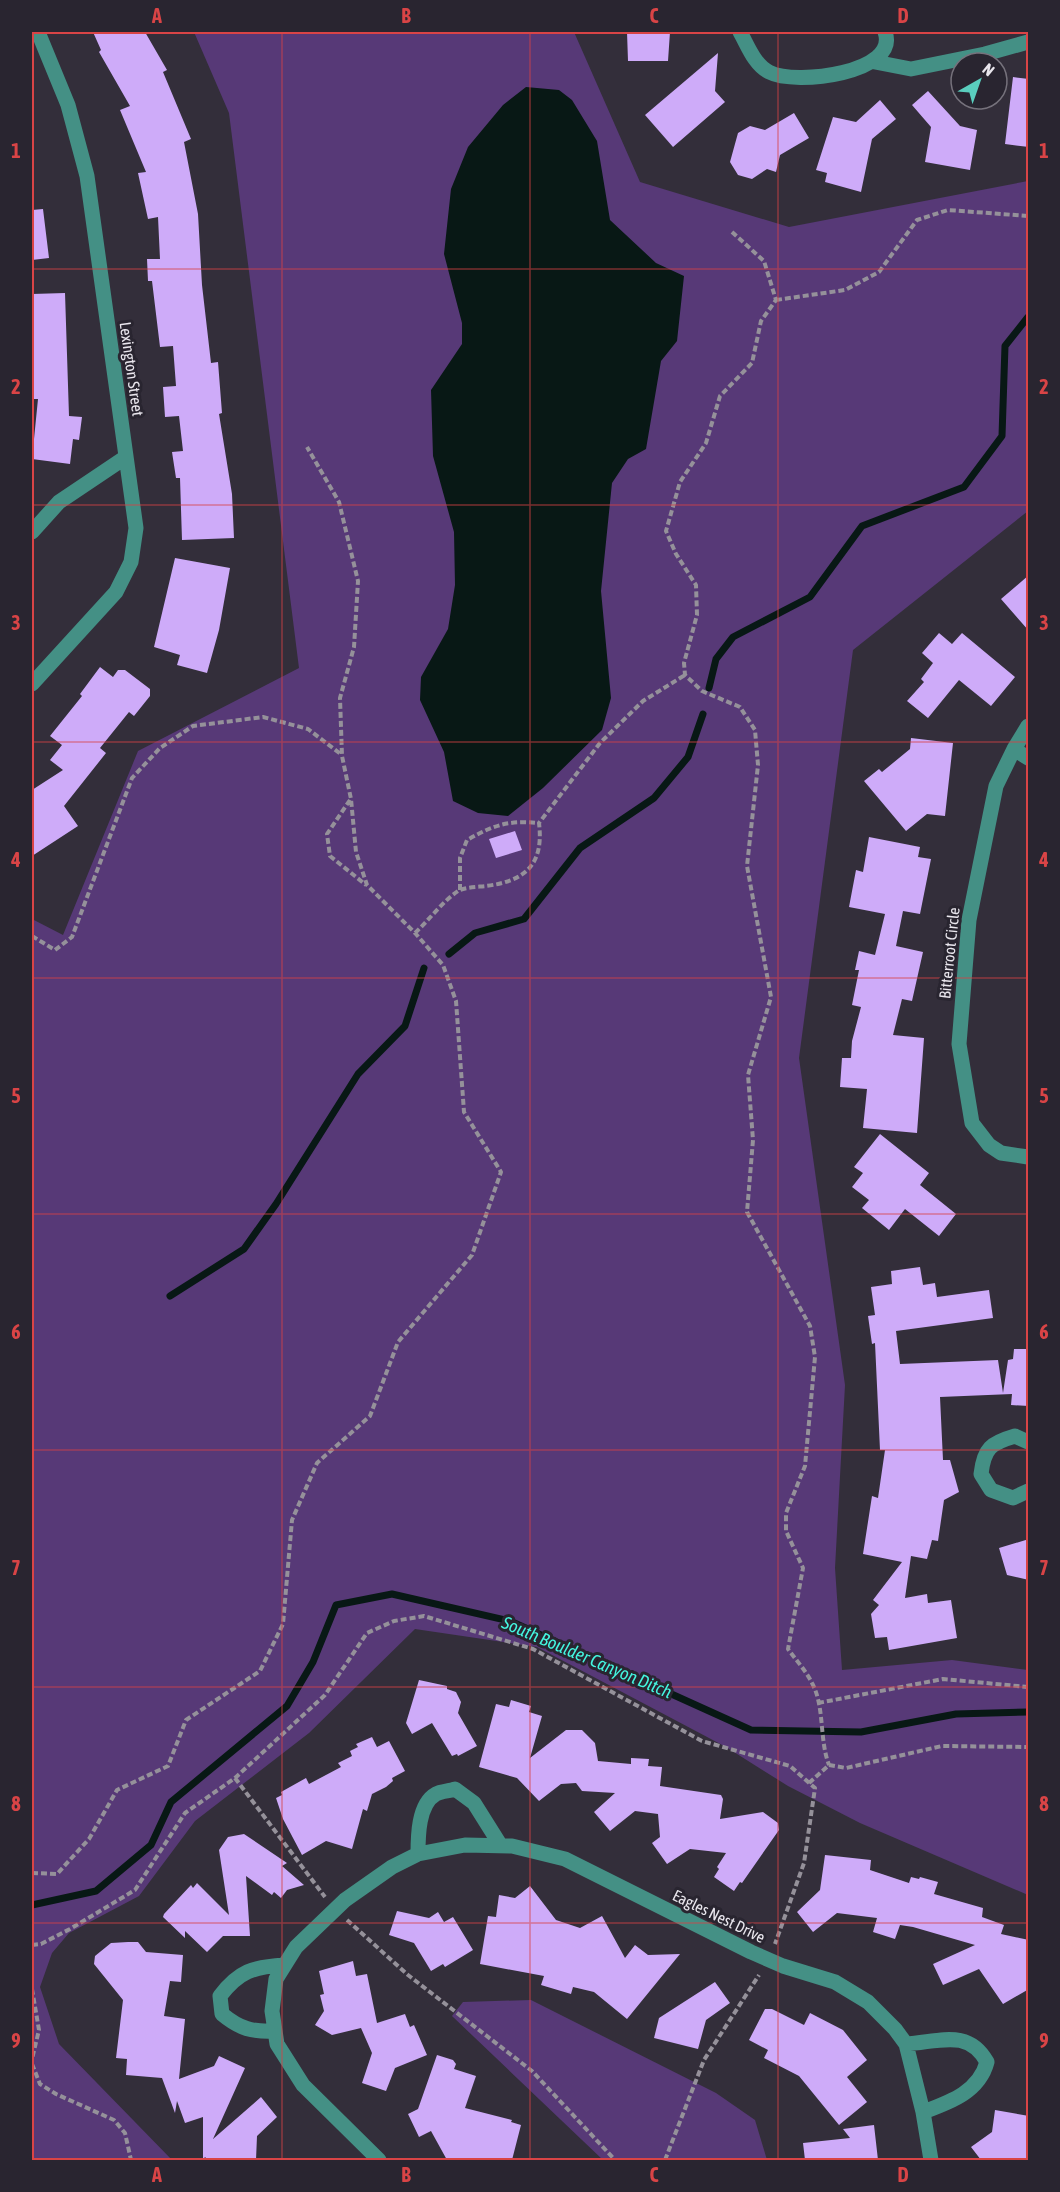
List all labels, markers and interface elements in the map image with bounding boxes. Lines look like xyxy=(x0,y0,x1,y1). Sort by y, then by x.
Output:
text: A xyxy=(151,4,162,27)
text: B xyxy=(401,4,411,27)
text: C xyxy=(650,4,659,27)
text: D xyxy=(897,4,909,27)
north arrow xyxy=(949,51,1009,111)
text: N xyxy=(979,60,998,79)
text: 1 xyxy=(11,139,21,162)
text: 1 xyxy=(1039,139,1049,162)
street label: Lexington Street xyxy=(115,321,148,418)
text: 2 xyxy=(11,375,21,398)
text: 2 xyxy=(1039,375,1049,398)
text: 3 xyxy=(11,611,21,634)
text: 3 xyxy=(1039,611,1049,634)
text: 4 xyxy=(10,848,21,871)
text: 4 xyxy=(1038,848,1049,871)
street label: Bitterroot Circle xyxy=(935,906,963,1000)
text: 5 xyxy=(11,1084,21,1107)
text: 5 xyxy=(1039,1084,1049,1107)
text: 6 xyxy=(11,1320,21,1343)
text: 6 xyxy=(1039,1320,1049,1343)
text: 7 xyxy=(11,1556,21,1579)
text: 7 xyxy=(1039,1556,1049,1579)
water label: South Boulder Canyon Ditch xyxy=(498,1611,675,1702)
text: 8 xyxy=(11,1792,21,1815)
text: 8 xyxy=(1039,1792,1049,1815)
street label: Eagles Nest Drive xyxy=(669,1886,768,1947)
text: 9 xyxy=(11,2029,21,2052)
text: 9 xyxy=(1039,2029,1049,2052)
text: A xyxy=(151,2163,162,2186)
text: B xyxy=(401,2163,411,2186)
text: C xyxy=(650,2163,659,2186)
text: D xyxy=(897,2163,909,2186)

